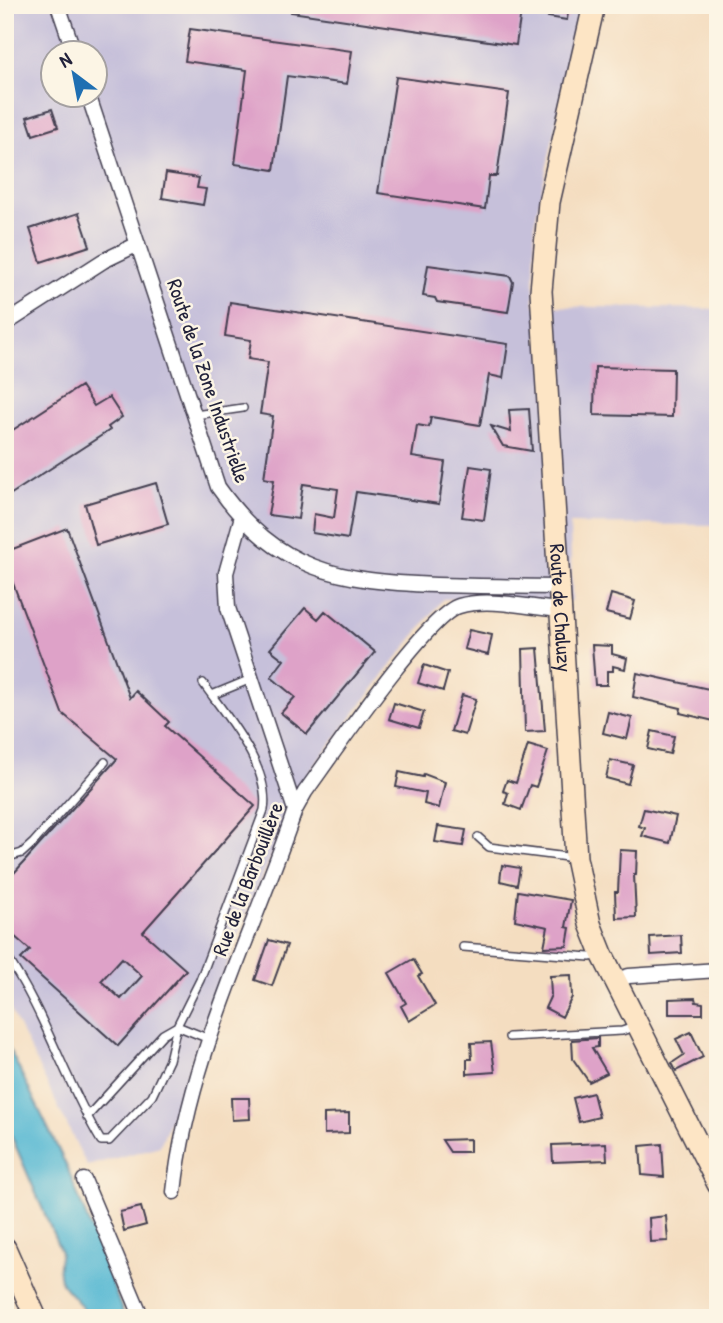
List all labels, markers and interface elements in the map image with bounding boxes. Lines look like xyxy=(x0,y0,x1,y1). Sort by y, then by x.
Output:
north arrow xyxy=(38,38,108,108)
text: N xyxy=(54,46,76,73)
street label: Route de la Zone Industrielle xyxy=(160,275,257,486)
street label: Route de Chaluzy xyxy=(543,543,580,673)
street label: Rue de la Barbouillère xyxy=(205,798,290,960)

